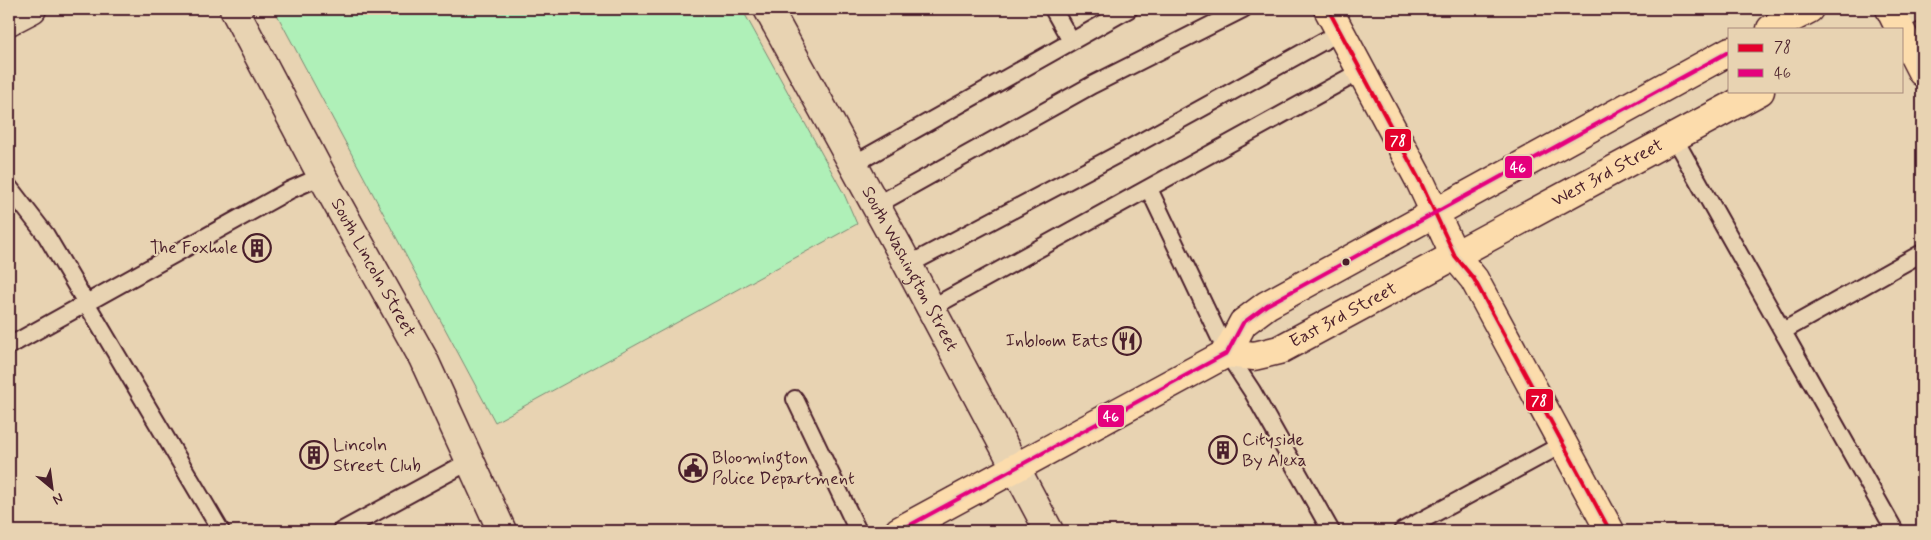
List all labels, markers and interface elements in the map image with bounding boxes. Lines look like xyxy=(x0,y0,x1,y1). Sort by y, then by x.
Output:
legend xyxy=(1728,28,1904,92)
text: 78 xyxy=(1774,38,1791,58)
text: 46 xyxy=(1774,64,1791,84)
line badge: 78 xyxy=(1384,128,1412,152)
text: 78 xyxy=(1390,132,1406,150)
street label: West 3rd Street xyxy=(1547,133,1668,213)
line badge: 46 xyxy=(1504,155,1533,179)
text: 46 xyxy=(1510,159,1526,177)
street label: South Washington Street xyxy=(856,182,964,356)
street label: South Lincoln Street xyxy=(325,194,421,342)
building icon: The Foxhole xyxy=(242,233,272,263)
place label: The Foxhole xyxy=(150,236,238,260)
unlabelled marker xyxy=(1341,257,1351,267)
street label: East 3rd Street xyxy=(1286,277,1401,354)
restaurant icon: Inbloom Eats xyxy=(1112,326,1142,356)
place label: Inbloom Eats xyxy=(1005,329,1108,353)
line badge: 78 xyxy=(1525,388,1554,412)
text: 78 xyxy=(1531,392,1547,410)
line badge: 46 xyxy=(1097,404,1125,428)
text: 46 xyxy=(1103,408,1119,426)
place label: Cityside By Alexa xyxy=(1242,428,1307,473)
place label: Lincoln Street Club xyxy=(333,433,421,478)
building icon: Cityside By Alexa xyxy=(1208,435,1238,465)
building icon: Lincoln Street Club xyxy=(299,440,329,470)
place label: Bloomington Police Department xyxy=(712,446,855,491)
public building icon: Bloomington Police Department xyxy=(678,453,708,483)
north arrow xyxy=(28,462,78,512)
text: N xyxy=(49,488,66,509)

